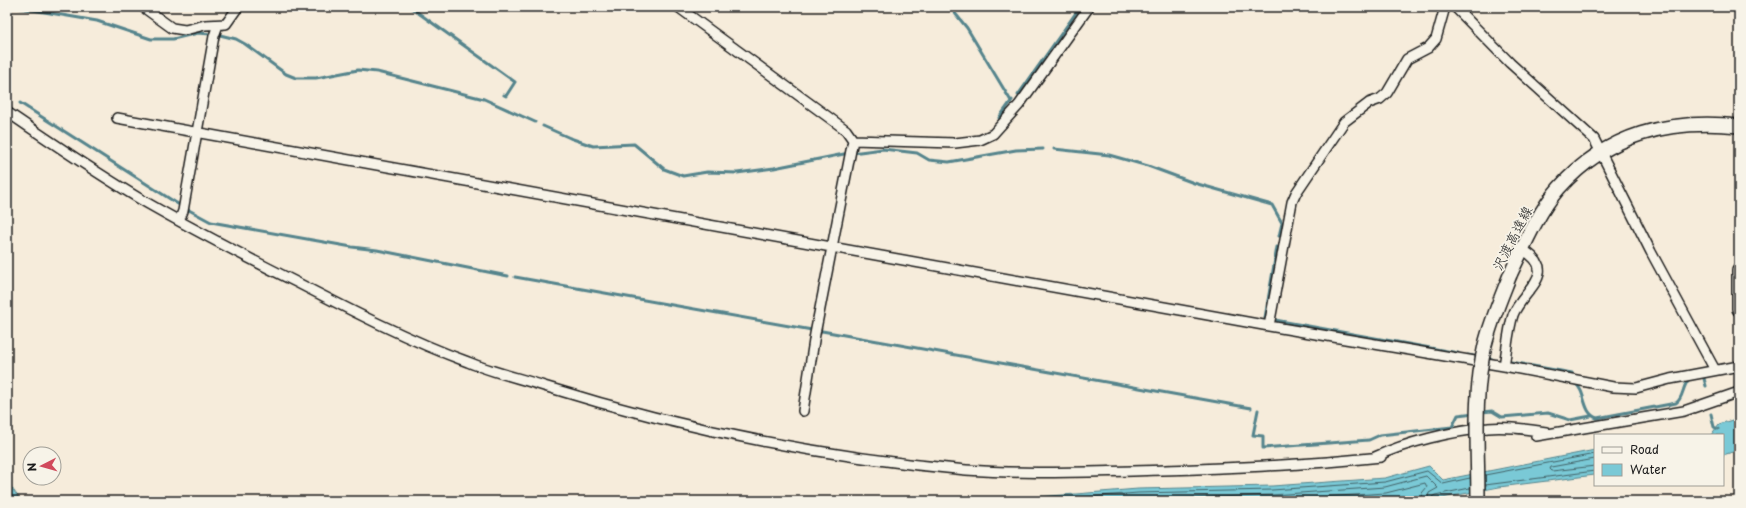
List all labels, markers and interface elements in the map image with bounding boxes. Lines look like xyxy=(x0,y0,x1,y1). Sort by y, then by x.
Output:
street label: 沢渡高遠線 xyxy=(1487,202,1537,274)
legend xyxy=(1594,434,1724,486)
text: Road xyxy=(1630,440,1659,458)
north arrow xyxy=(22,446,62,486)
text: Water xyxy=(1630,460,1667,478)
text: N xyxy=(23,462,40,472)

